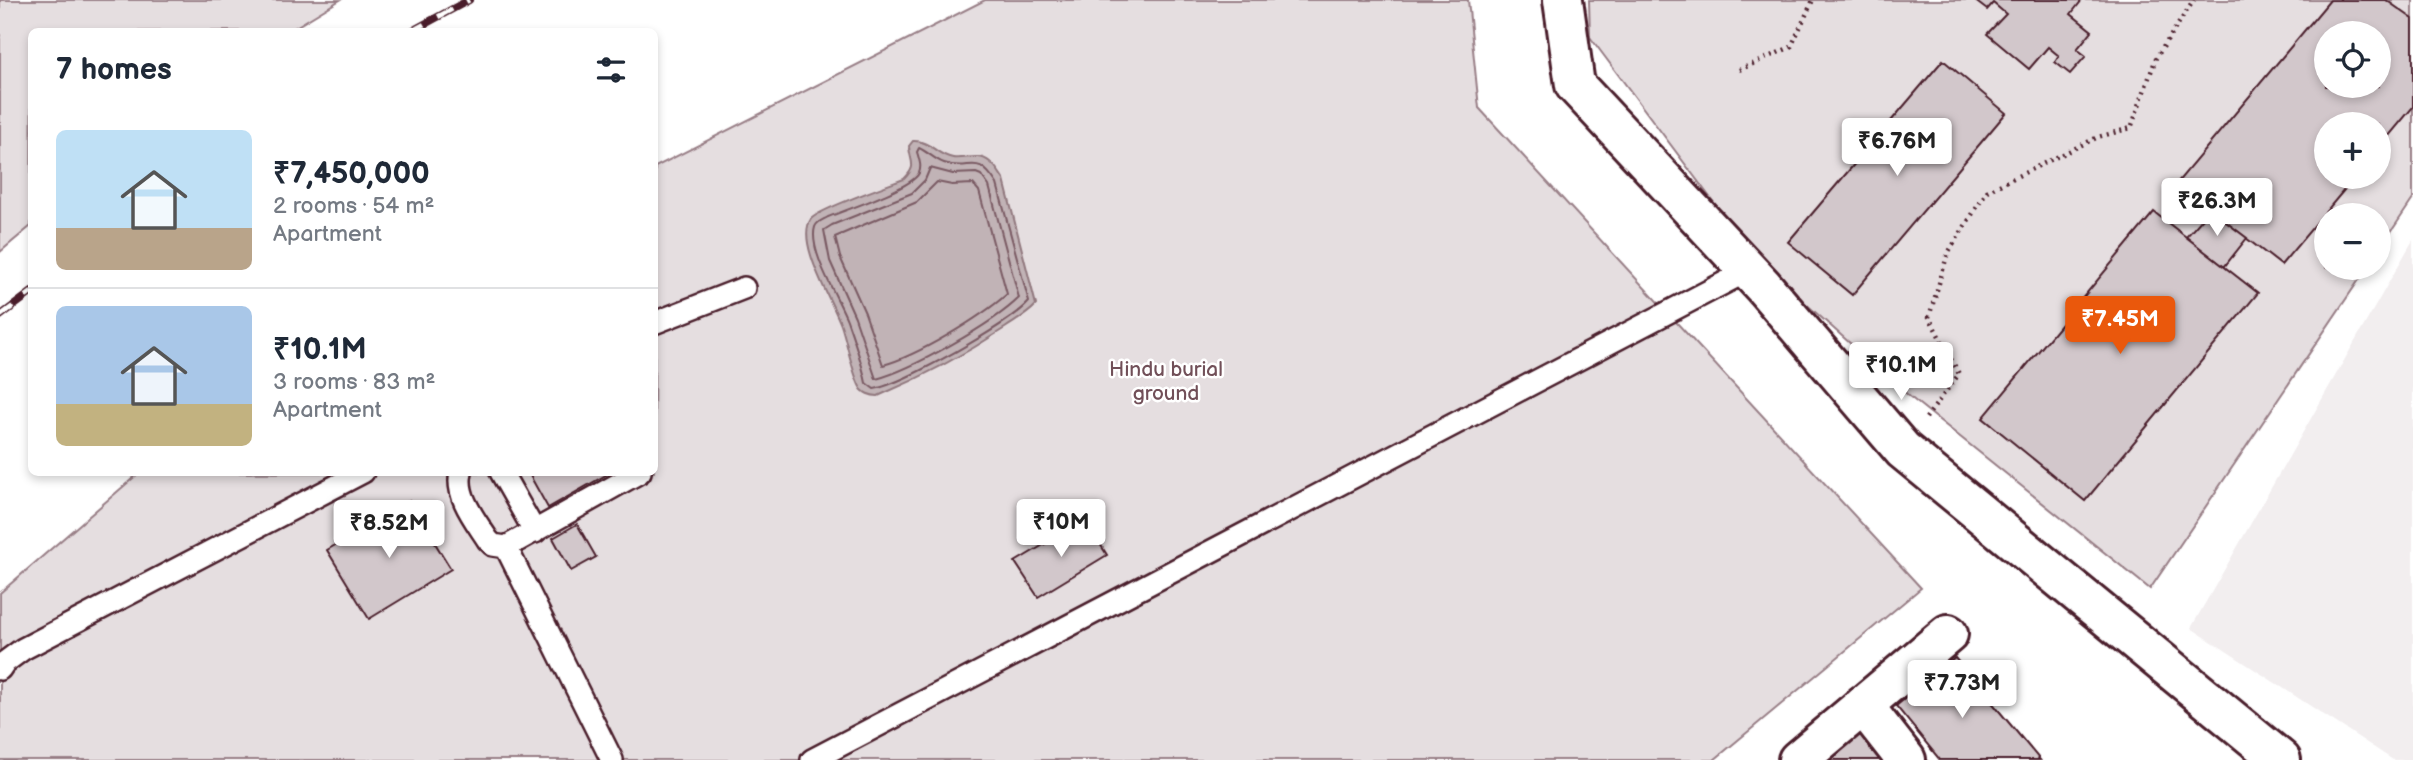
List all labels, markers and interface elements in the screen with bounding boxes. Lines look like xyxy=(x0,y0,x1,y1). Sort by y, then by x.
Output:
map controls xyxy=(2314,21,2391,280)
button: locate xyxy=(2314,21,2391,98)
icon: filters xyxy=(592,51,630,89)
text: 7 homes xyxy=(56,52,172,88)
button: + xyxy=(2314,112,2391,189)
pin: ₹6.76M xyxy=(1840,118,1954,178)
text: ₹6.76M xyxy=(1858,127,1936,155)
text: ₹7,450,000 xyxy=(273,156,430,192)
icon: home xyxy=(112,158,196,242)
pin: ₹26.3M xyxy=(2160,178,2274,238)
text: ₹26.3M xyxy=(2177,187,2257,215)
text: 2 rooms · 54 m² xyxy=(273,192,435,220)
button: − xyxy=(2314,203,2391,280)
text: Apartment xyxy=(273,220,382,248)
pin: ₹7.45M xyxy=(2063,296,2177,356)
text: ₹7.45M xyxy=(2081,305,2159,333)
text: ₹10.1M xyxy=(273,332,367,368)
icon: home xyxy=(112,334,196,418)
pin: ₹10.1M xyxy=(1844,342,1958,402)
text: ₹10.1M xyxy=(1865,351,1937,379)
park label: Hindu burial ground xyxy=(1109,357,1223,406)
text: 3 rooms · 83 m² xyxy=(273,368,435,396)
text: Apartment xyxy=(273,396,382,424)
pin: ₹8.52M xyxy=(332,500,446,560)
pin: ₹10M xyxy=(1020,500,1102,559)
text: ₹10M xyxy=(1033,508,1090,536)
text: ₹8.52M xyxy=(350,509,428,537)
pin: ₹7.73M xyxy=(1905,660,2019,720)
text: ₹7.73M xyxy=(1924,669,2000,697)

